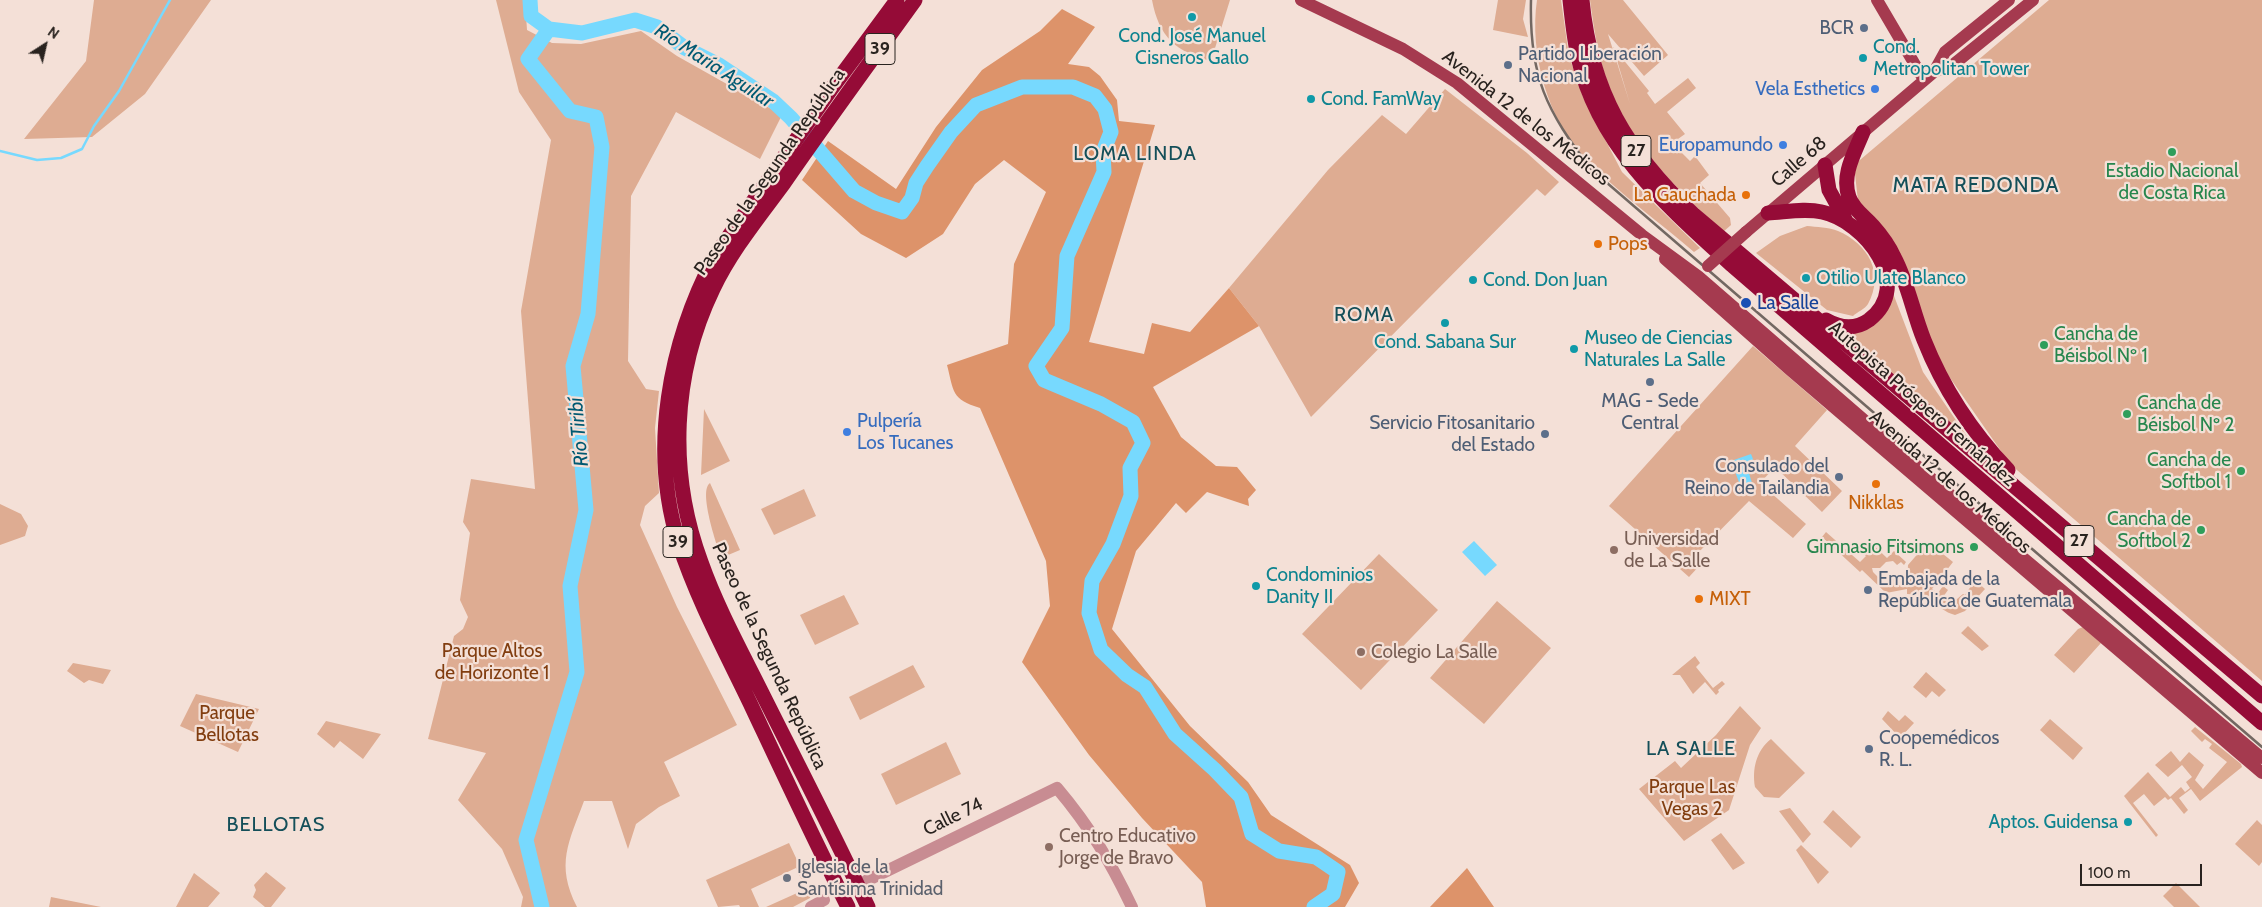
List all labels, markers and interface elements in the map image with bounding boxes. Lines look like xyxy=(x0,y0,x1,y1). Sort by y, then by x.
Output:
marker: Cond. José Manuel Cisneros Gallo xyxy=(1186,11,1198,23)
place label: BCR xyxy=(1819,17,1854,39)
water label: Río María Aguilar xyxy=(650,19,778,113)
north arrow xyxy=(20,20,70,70)
text: N xyxy=(44,22,63,43)
marker: BCR xyxy=(1858,22,1870,34)
place label: Cond. José Manuel Cisneros Gallo xyxy=(1118,25,1266,69)
road number: 39 xyxy=(865,34,895,64)
place label: Cond. Metropolitan Tower xyxy=(1873,36,2029,80)
place label: Partido Liberación Nacional xyxy=(1518,43,1662,87)
street label: Avenida 12 de los Médicos xyxy=(1438,45,1614,191)
marker: Cond. Metropolitan Tower xyxy=(1857,52,1869,64)
marker: Partido Liberación Nacional xyxy=(1502,59,1514,71)
street label: Paseo de la Segunda República xyxy=(690,64,850,280)
place label: Vela Esthetics xyxy=(1755,78,1865,100)
marker: Vela Esthetics xyxy=(1869,83,1881,95)
place label: Cond. FamWay xyxy=(1321,88,1442,110)
marker: Cond. FamWay xyxy=(1305,93,1317,105)
street label: Calle 68 xyxy=(1767,132,1831,192)
place label: Europamundo xyxy=(1659,134,1773,156)
road number: 27 xyxy=(1621,136,1651,166)
marker: Europamundo xyxy=(1777,139,1789,151)
district label: LOMA LINDA xyxy=(1072,142,1198,166)
marker: Estadio Nacional de Costa Rica xyxy=(2166,146,2178,158)
place label: Estadio Nacional de Costa Rica xyxy=(2106,160,2238,204)
district label: MATA REDONDA xyxy=(1891,173,2061,199)
place label: La Gauchada xyxy=(1634,184,1736,206)
marker: La Gauchada xyxy=(1740,189,1752,201)
place label: Pops xyxy=(1608,233,1648,255)
marker: Pops xyxy=(1592,238,1604,250)
place label: Otilio Ulate Blanco xyxy=(1816,267,1966,289)
place label: Cond. Don Juan xyxy=(1483,269,1608,291)
marker: Otilio Ulate Blanco xyxy=(1800,272,1812,284)
marker: Cond. Don Juan xyxy=(1467,274,1479,286)
place label: La Salle xyxy=(1757,292,1819,314)
marker: La Salle xyxy=(1739,296,1753,310)
district label: ROMA xyxy=(1334,303,1394,327)
marker: Cond. Sabana Sur xyxy=(1439,317,1451,329)
street label: Autopista Próspero Fernández xyxy=(1824,317,2020,491)
place label: Cancha de Béisbol Nº 1 xyxy=(2054,323,2148,367)
place label: Museo de Ciencias Naturales La Salle xyxy=(1584,327,1732,371)
place label: Cond. Sabana Sur xyxy=(1374,331,1516,353)
marker: Cancha de Béisbol Nº 1 xyxy=(2038,339,2050,351)
marker: Museo de Ciencias Naturales La Salle xyxy=(1568,343,1580,355)
marker: MAG - Sede Central xyxy=(1644,376,1656,388)
place label: MAG - Sede Central xyxy=(1601,390,1699,434)
place label: Cancha de Béisbol Nº 2 xyxy=(2137,392,2234,436)
water label: Río Tiribí xyxy=(564,396,594,468)
street label: Avenida 12 de los Médicos xyxy=(1864,406,2036,558)
marker: Cancha de Béisbol Nº 2 xyxy=(2121,408,2133,420)
place label: Pulpería Los Tucanes xyxy=(857,410,953,454)
place label: Servicio Fitosanitario del Estado xyxy=(1369,412,1535,456)
marker: Pulpería Los Tucanes xyxy=(841,426,853,438)
marker: Servicio Fitosanitario del Estado xyxy=(1539,428,1551,440)
place label: Cancha de Softbol 1 xyxy=(2147,449,2231,493)
place label: Consulado del Reino de Tailandia xyxy=(1684,455,1829,499)
marker: Cancha de Softbol 1 xyxy=(2235,465,2247,477)
marker: Consulado del Reino de Tailandia xyxy=(1833,471,1845,483)
marker: Nikklas xyxy=(1870,478,1882,490)
place label: Nikklas xyxy=(1848,492,1904,514)
place label: Cancha de Softbol 2 xyxy=(2107,508,2191,552)
marker: Cancha de Softbol 2 xyxy=(2195,524,2207,536)
road number: 39 xyxy=(663,526,693,558)
road number: 27 xyxy=(2064,526,2094,556)
place label: Universidad de La Salle xyxy=(1624,528,1719,572)
place label: Gimnasio Fitsimons xyxy=(1807,536,1964,558)
street label: Paseo de la Segunda República xyxy=(706,539,832,773)
marker: Gimnasio Fitsimons xyxy=(1968,541,1980,553)
marker: Universidad de La Salle xyxy=(1608,544,1620,556)
place label: Condominios Danity II xyxy=(1266,564,1373,608)
place label: Embajada de la República de Guatemala xyxy=(1878,568,2072,612)
marker: Condominios Danity II xyxy=(1250,580,1262,592)
marker: Embajada de la República de Guatemala xyxy=(1862,584,1874,596)
place label: MIXT xyxy=(1709,588,1751,610)
marker: MIXT xyxy=(1693,593,1705,605)
park label: Parque Altos de Horizonte 1 xyxy=(435,640,549,684)
place label: Colegio La Salle xyxy=(1371,641,1497,663)
marker: Colegio La Salle xyxy=(1355,646,1367,658)
park label: Parque Bellotas xyxy=(195,702,259,746)
place label: Coopemédicos R. L. xyxy=(1879,727,1999,771)
district label: LA SALLE xyxy=(1645,737,1737,761)
marker: Coopemédicos R. L. xyxy=(1863,743,1875,755)
park label: Parque Las Vegas 2 xyxy=(1649,776,1735,820)
street label: Calle 74 xyxy=(919,793,987,841)
place label: Aptos. Guidensa xyxy=(1988,811,2118,833)
district label: BELLOTAS xyxy=(225,813,327,837)
marker: Aptos. Guidensa xyxy=(2122,816,2134,828)
place label: Centro Educativo Jorge de Bravo xyxy=(1059,825,1196,869)
marker: Centro Educativo Jorge de Bravo xyxy=(1043,841,1055,853)
scale bar xyxy=(2082,854,2204,886)
place label: Iglesia de la Santísima Trinidad xyxy=(797,856,943,900)
text: 100 m xyxy=(2088,864,2130,882)
marker: Iglesia de la Santísima Trinidad xyxy=(781,872,793,884)

